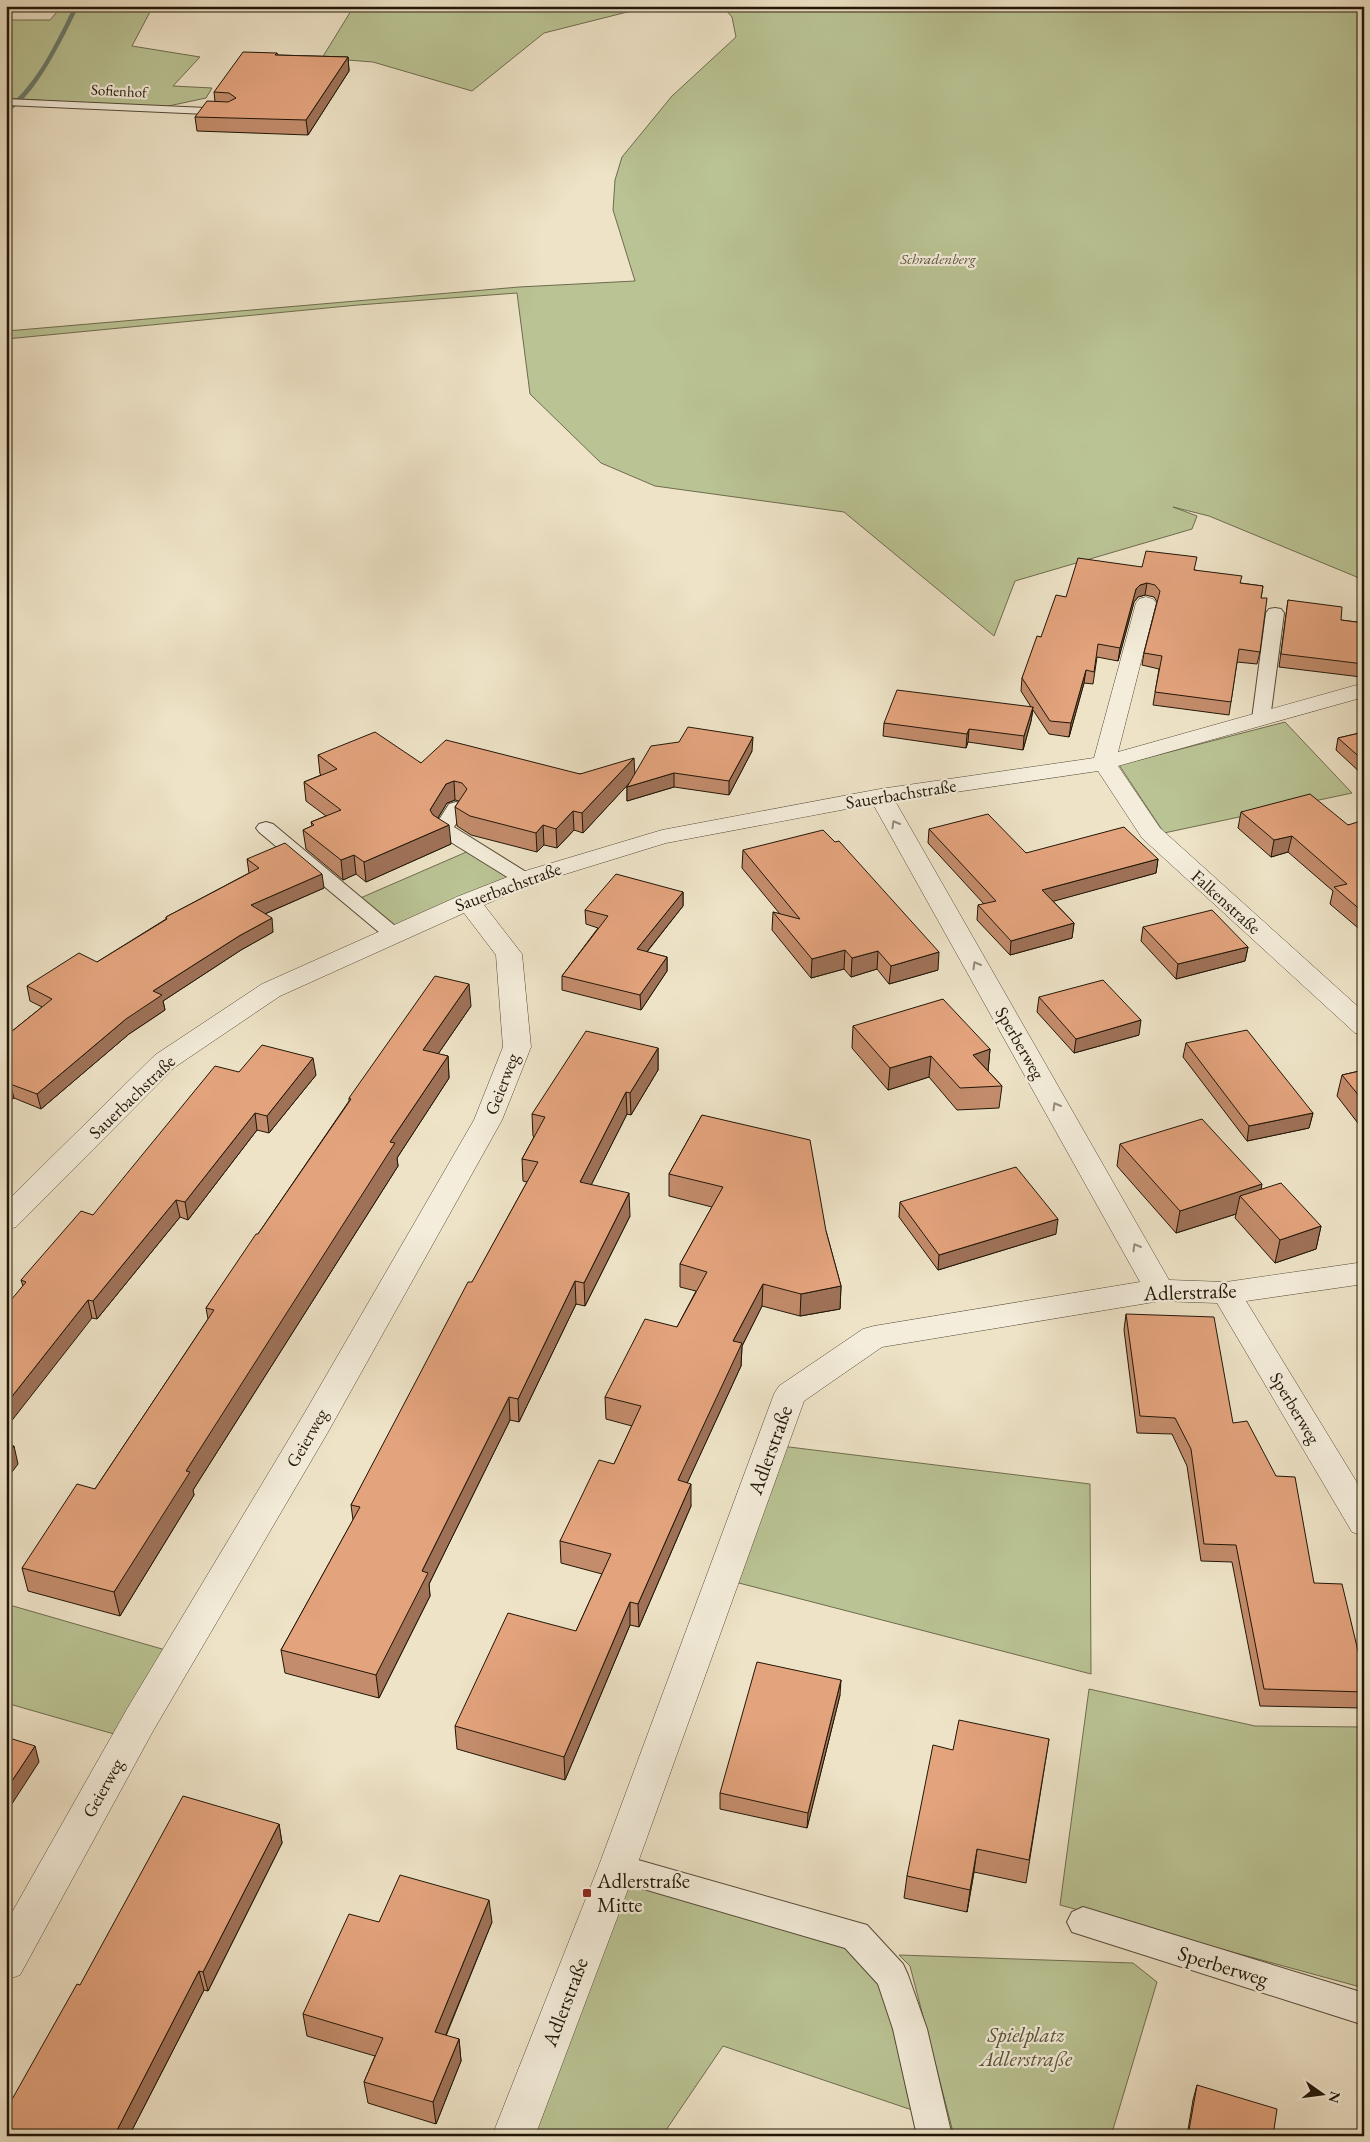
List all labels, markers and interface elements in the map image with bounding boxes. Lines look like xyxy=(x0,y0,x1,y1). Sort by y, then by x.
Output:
street label: Sofienhof xyxy=(91,80,150,102)
park label: Schradenberg xyxy=(899,249,976,268)
street label: Sauerbachstraße xyxy=(844,773,958,814)
one-way arrow xyxy=(892,820,902,829)
street label: Sauerbachstraße xyxy=(452,857,564,916)
street label: Falkenstraße xyxy=(1187,864,1266,939)
one-way arrow xyxy=(972,961,982,970)
street label: Sperberweg xyxy=(991,1002,1050,1083)
street label: Sauerbachstraße xyxy=(84,1050,180,1144)
street label: Geierweg xyxy=(479,1050,524,1118)
one-way arrow xyxy=(1052,1103,1062,1112)
one-way arrow xyxy=(1133,1244,1143,1253)
street label: Adlerstraße xyxy=(1142,1276,1237,1307)
street label: Sperberweg xyxy=(1265,1368,1326,1448)
street label: Adlerstraße xyxy=(741,1402,798,1499)
street label: Geierweg xyxy=(281,1404,333,1471)
street label: Geierweg xyxy=(77,1754,128,1821)
place label: Adlerstraße Mitte xyxy=(596,1867,690,1918)
marker: Adlerstraße Mitte xyxy=(581,1887,593,1899)
street label: Sperberweg xyxy=(1175,1939,1272,1992)
street label: Adlerstraße xyxy=(535,1954,594,2051)
park label: Spielplatz Adlerstraße xyxy=(978,2021,1073,2072)
north arrow xyxy=(1298,2070,1348,2120)
text: N xyxy=(1324,2089,1345,2105)

